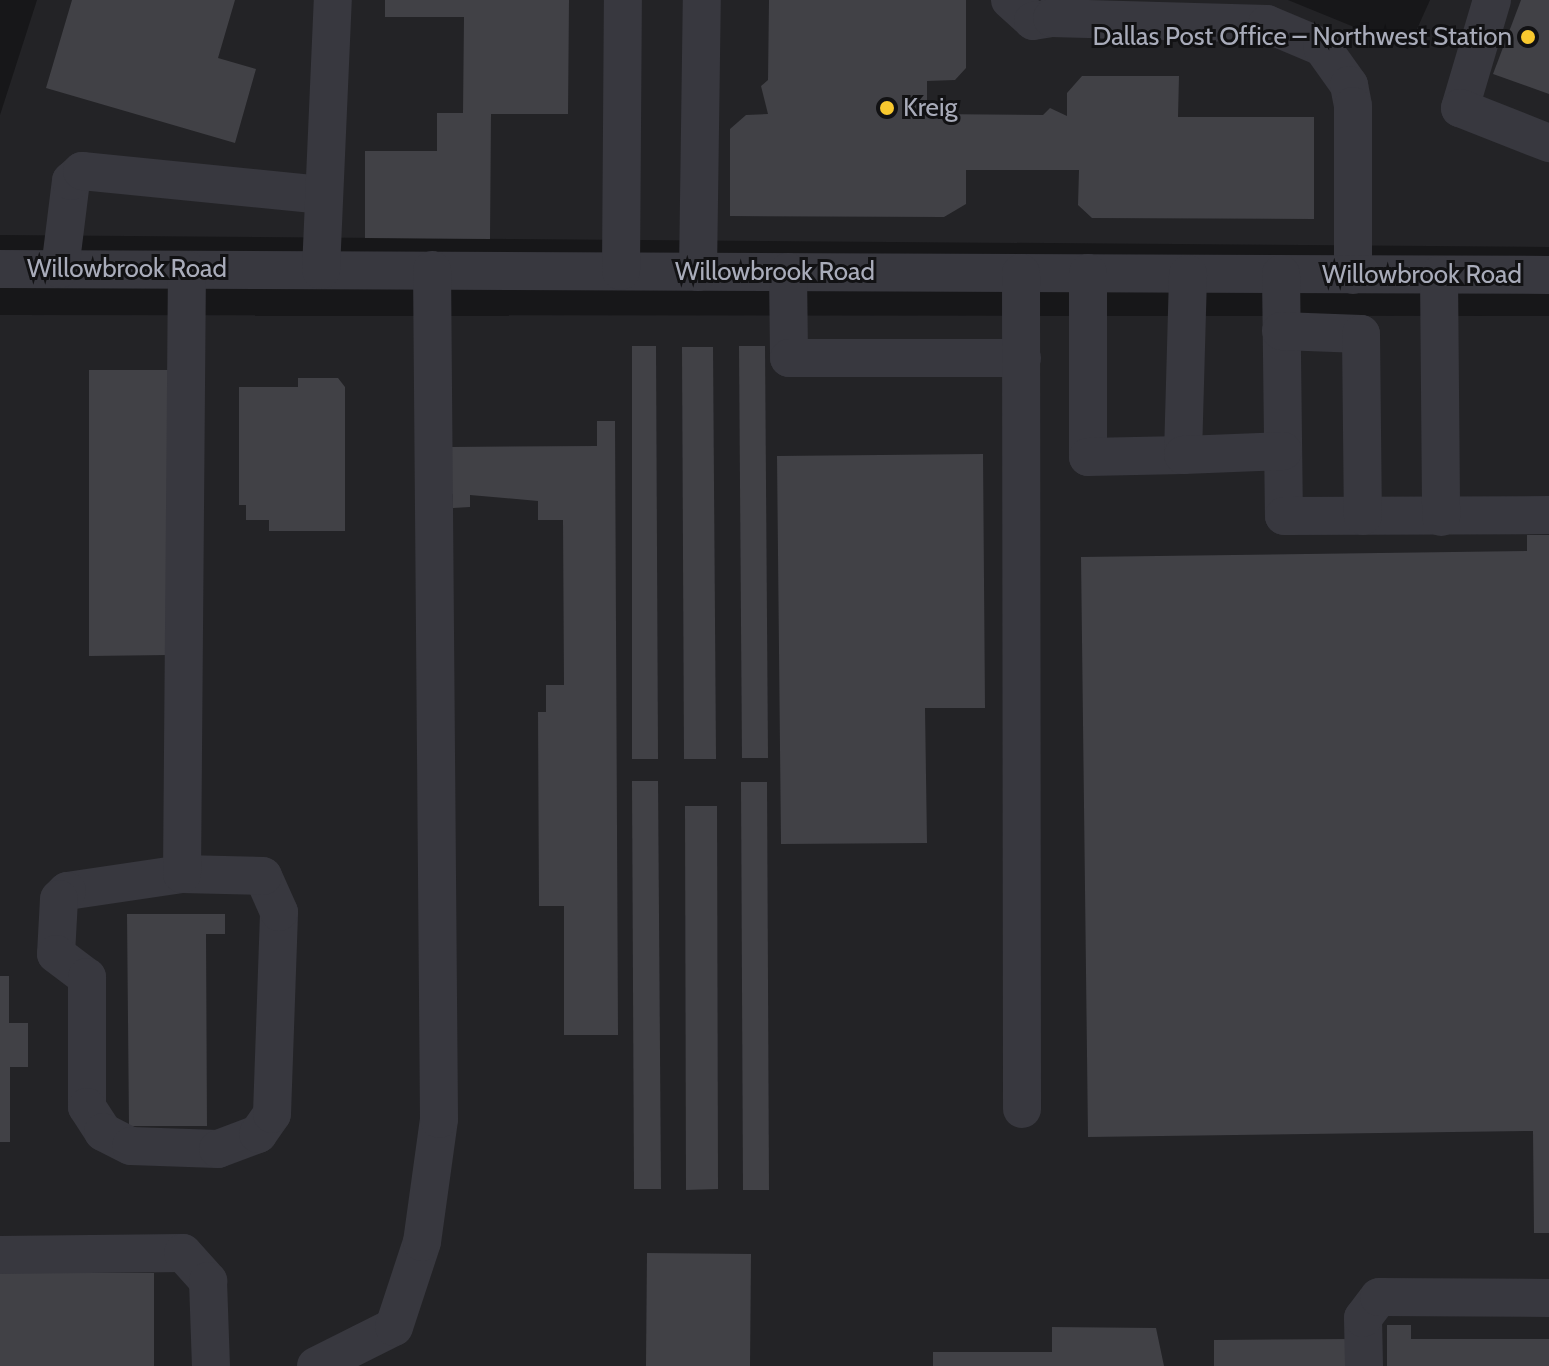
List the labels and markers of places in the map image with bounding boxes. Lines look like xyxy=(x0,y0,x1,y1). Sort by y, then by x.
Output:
place label: Dallas Post Office – Northwest Station xyxy=(1092,21,1512,53)
marker: Dallas Post Office – Northwest Station xyxy=(1519,28,1537,46)
place label: Kreig xyxy=(903,92,957,124)
marker: Kreig xyxy=(878,99,896,117)

